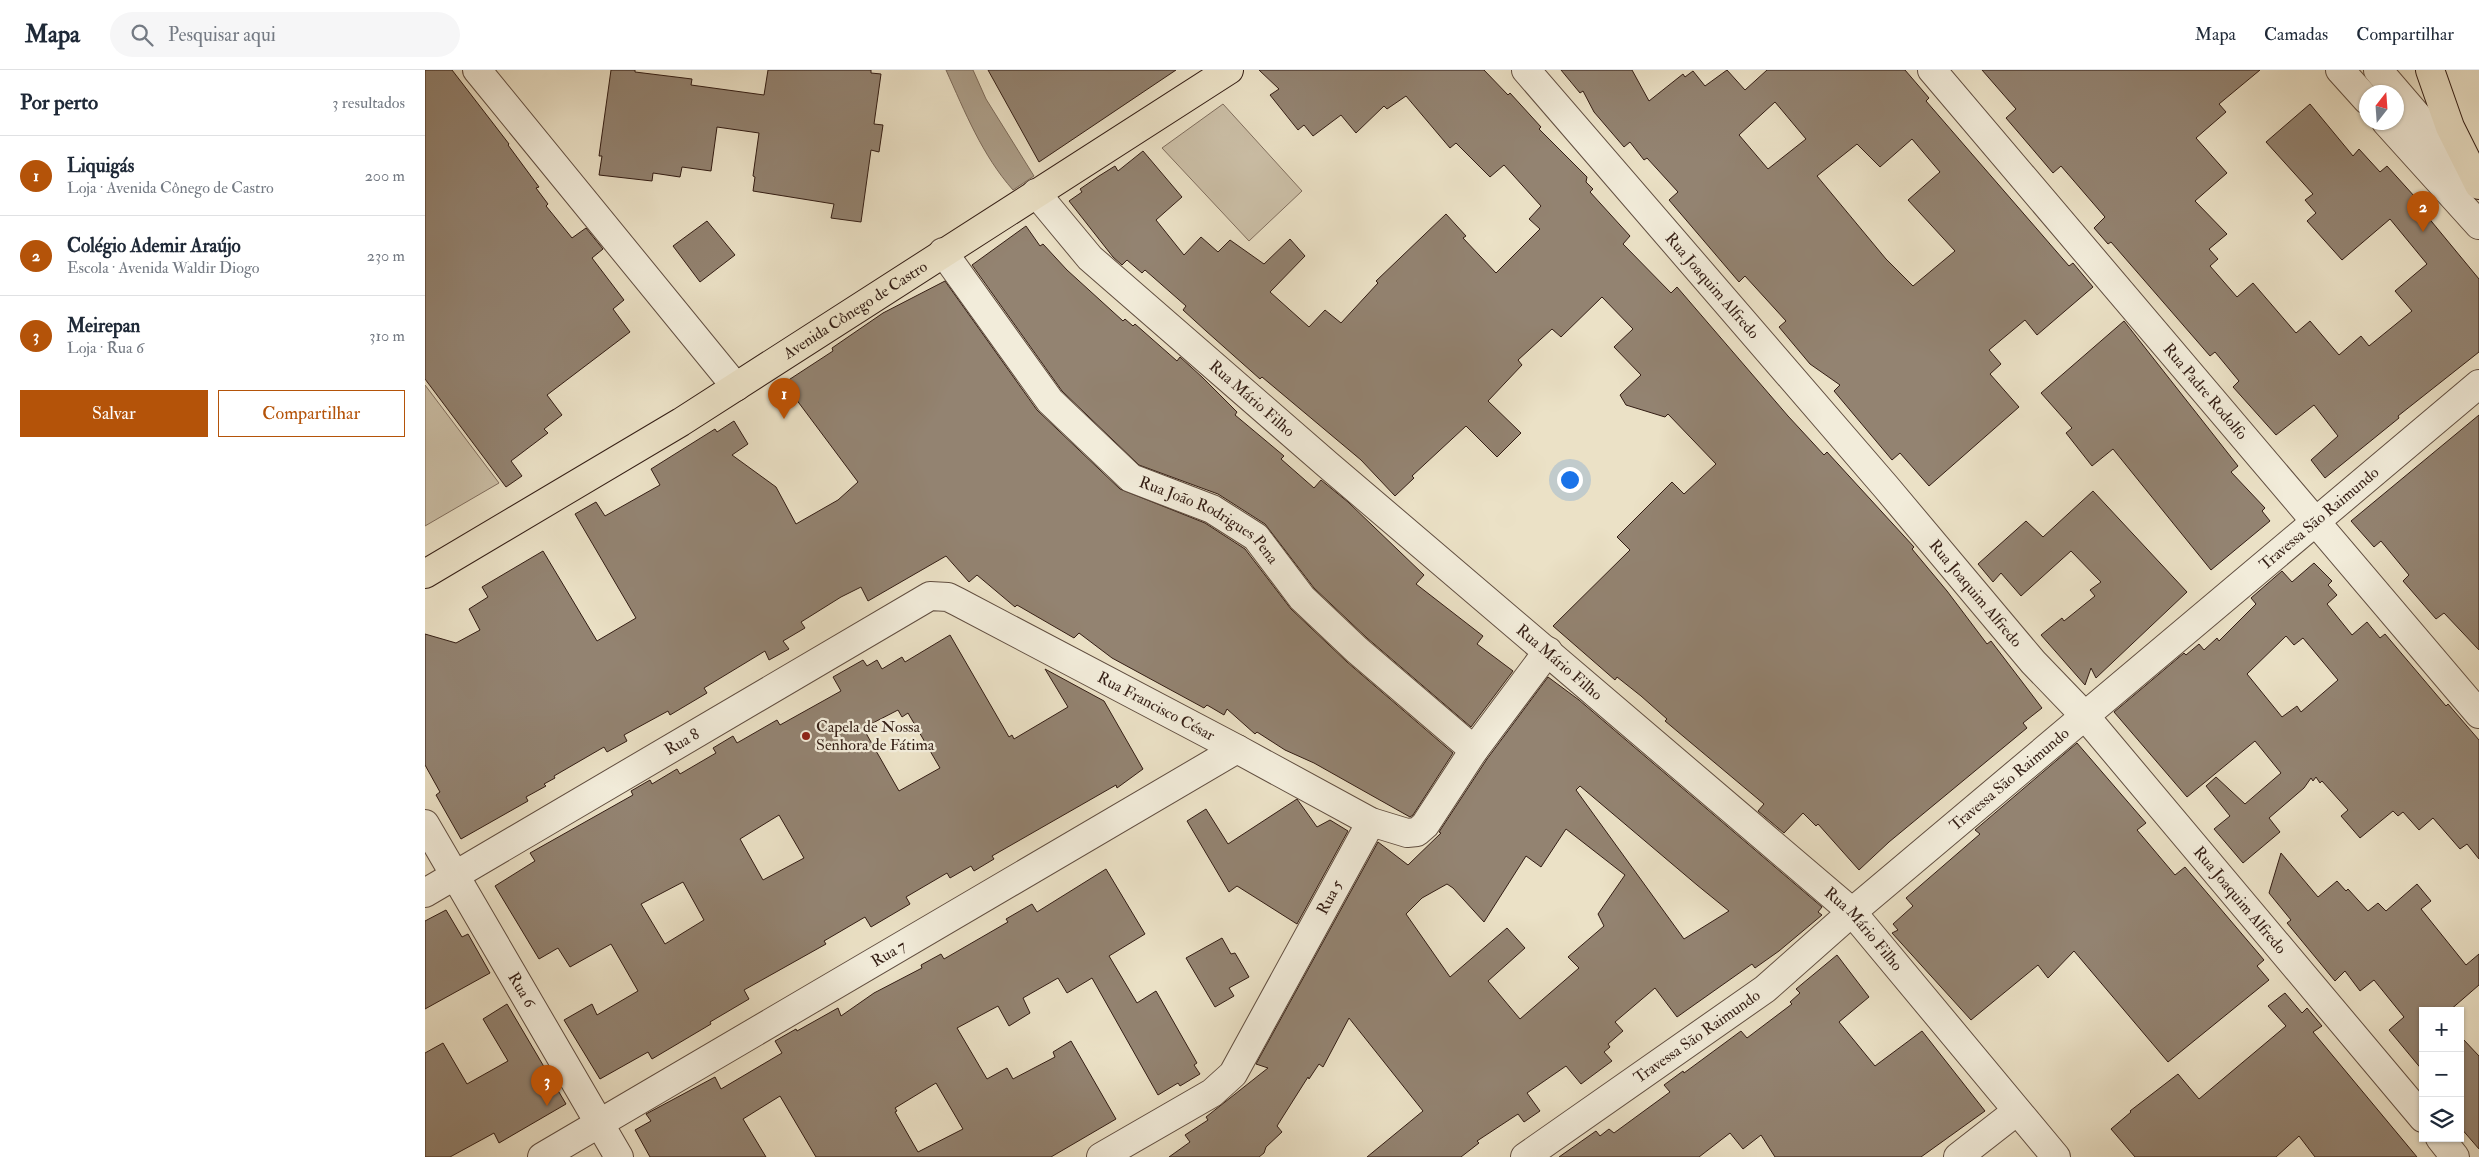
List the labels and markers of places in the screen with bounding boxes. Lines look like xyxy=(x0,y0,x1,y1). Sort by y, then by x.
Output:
pin: 2 xyxy=(2407,191,2439,232)
pin: 1 xyxy=(768,378,800,419)
place label: Capela de Nossa Senhora de Fátima xyxy=(816,717,935,755)
marker: Capela de Nossa Senhora de Fátima xyxy=(800,730,812,742)
pin: 3 xyxy=(531,1065,563,1106)

